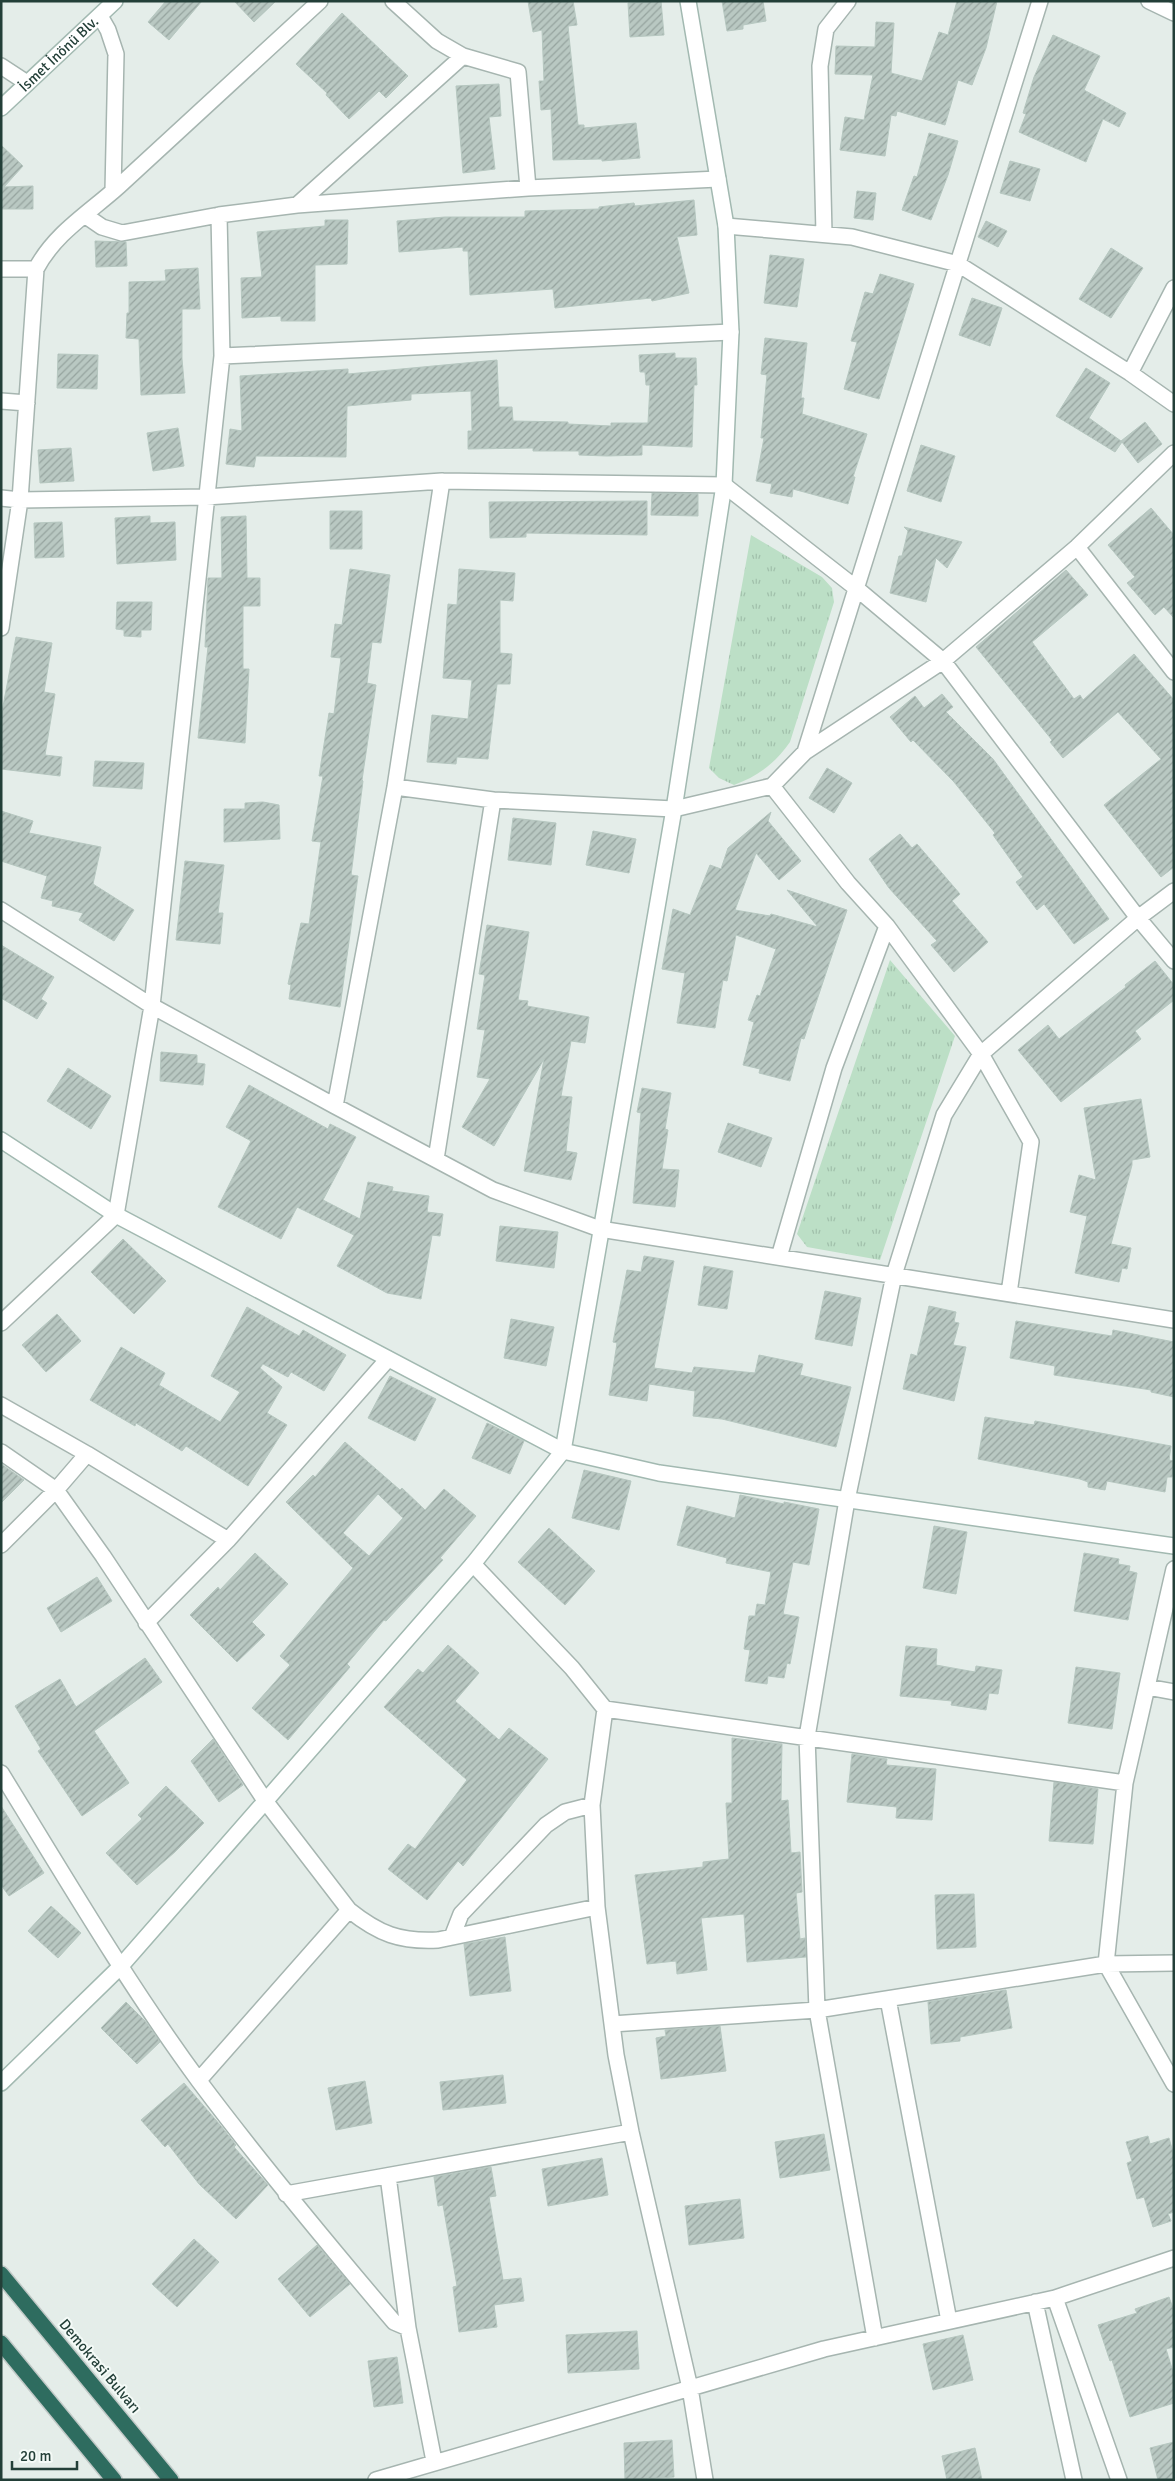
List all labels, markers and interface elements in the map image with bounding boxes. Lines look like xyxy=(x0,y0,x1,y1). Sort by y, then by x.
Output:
street label: İsmet İnönü Blv. xyxy=(15,12,102,96)
street label: Demokrasi Bulvarı xyxy=(55,2315,145,2417)
scale bar xyxy=(12,2438,78,2470)
text: 20 m xyxy=(20,2447,51,2465)

